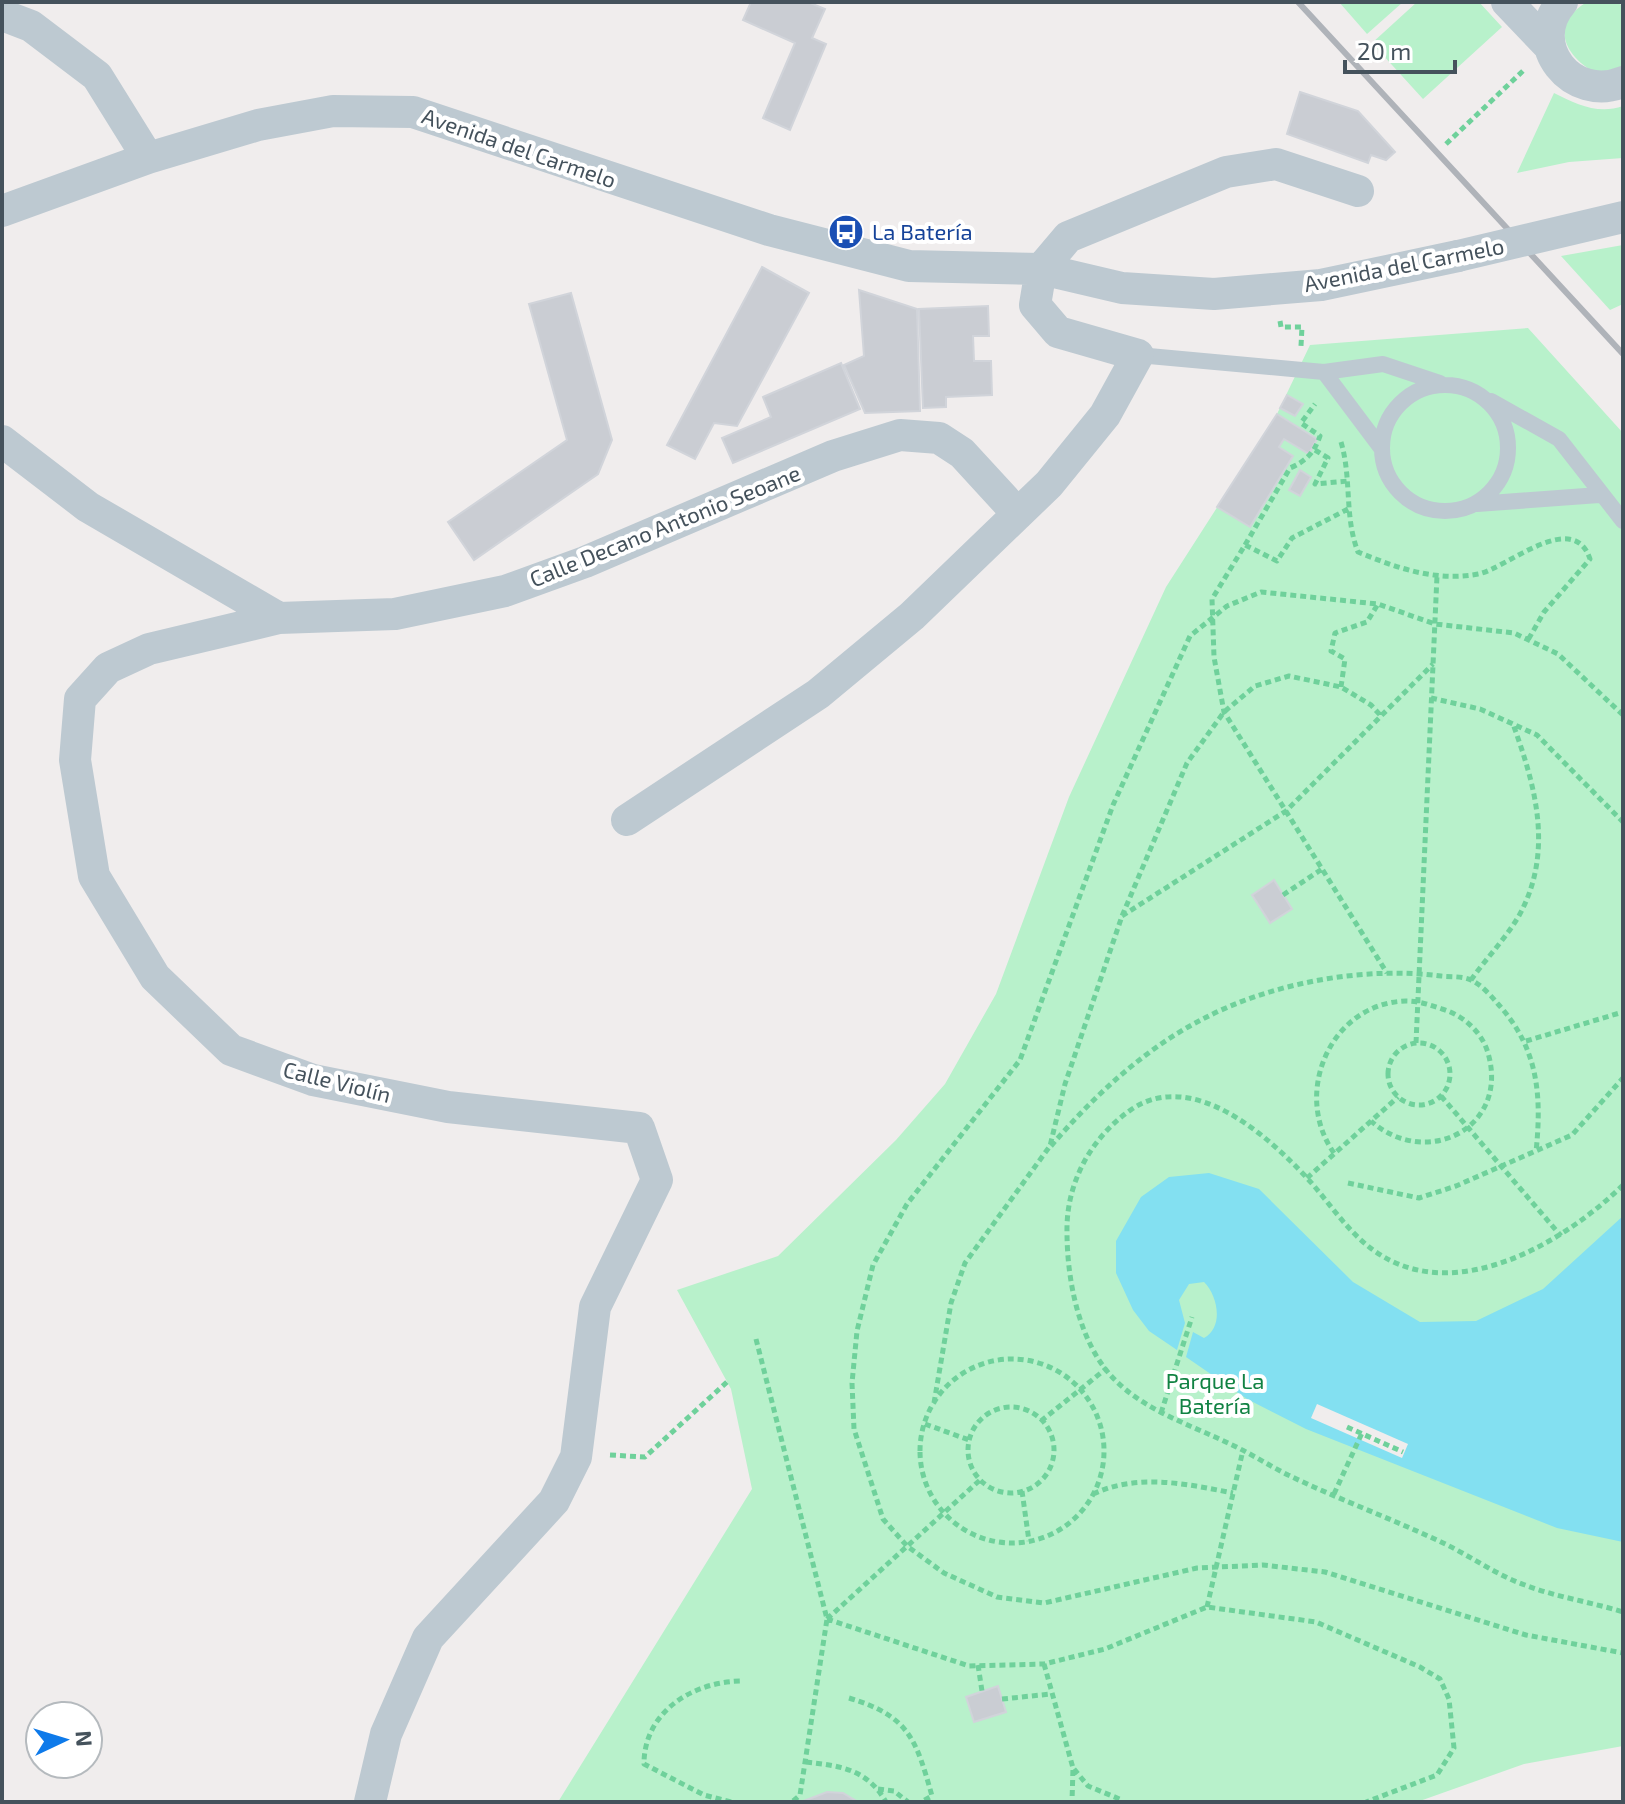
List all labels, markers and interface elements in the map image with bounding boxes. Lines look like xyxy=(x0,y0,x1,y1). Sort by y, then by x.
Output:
scale bar xyxy=(1345,24,1455,74)
text: 20 m xyxy=(1357,36,1411,65)
street label: Avenida del Carmelo xyxy=(419,102,620,192)
bus stop icon: La Batería xyxy=(827,213,865,251)
place label: La Batería xyxy=(872,218,973,244)
street label: Avenida del Carmelo xyxy=(1302,232,1506,296)
street label: Calle Decano Antonio Seoane xyxy=(525,459,804,591)
street label: Calle Violín xyxy=(281,1055,394,1107)
park label: Parque La Batería xyxy=(1166,1367,1264,1418)
north arrow xyxy=(24,1700,104,1780)
text: N xyxy=(71,1730,98,1747)

